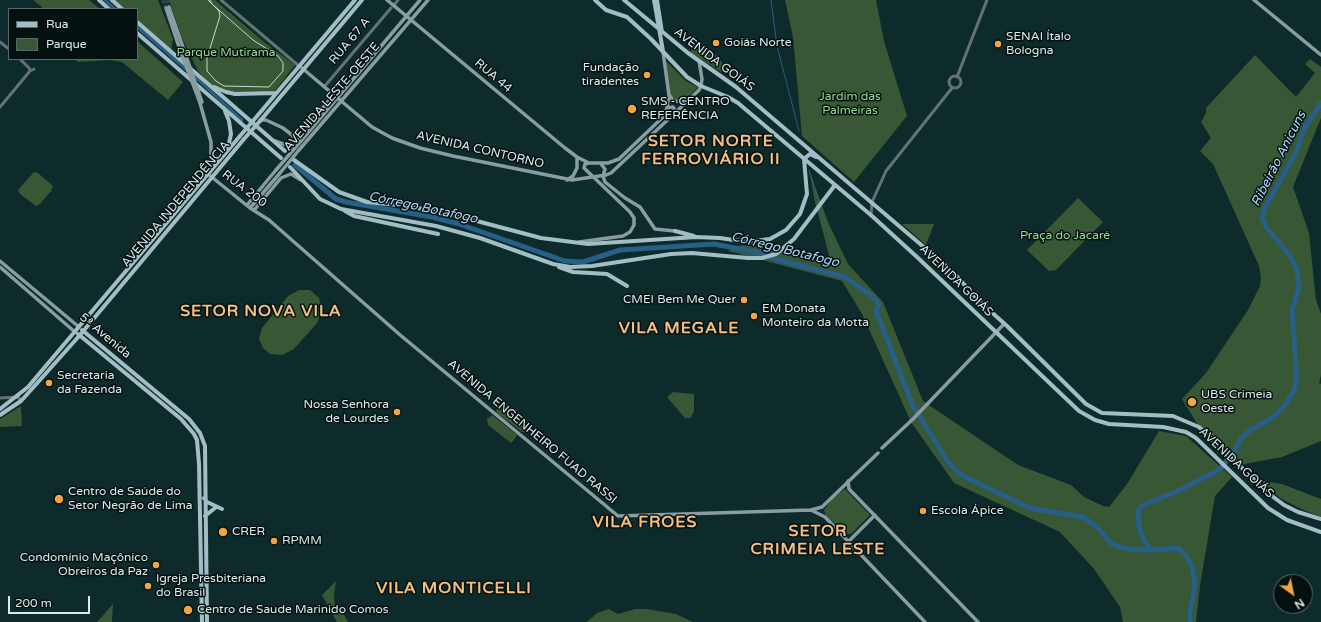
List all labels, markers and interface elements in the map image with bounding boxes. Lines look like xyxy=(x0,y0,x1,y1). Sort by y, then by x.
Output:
legend xyxy=(8,8,138,60)
street label: RUA 67 A xyxy=(326,15,374,67)
text: Rua xyxy=(46,17,69,31)
street label: AVENIDA GOIÁS xyxy=(671,25,757,95)
place label: SENAI Ítalo Bologna xyxy=(1006,30,1071,58)
place label: Goiás Norte xyxy=(724,36,792,50)
text: Parque xyxy=(46,37,87,51)
marker: Goiás Norte xyxy=(711,38,721,48)
marker: SENAI Ítalo Bologna xyxy=(993,39,1003,49)
street label: AVENIDA LESTE-OESTE xyxy=(281,40,383,154)
park label: Parque Mutirama xyxy=(176,46,276,60)
street label: RUA 44 xyxy=(471,56,515,96)
place label: Fundação tiradentes xyxy=(582,61,639,89)
marker: Fundação tiradentes xyxy=(642,70,652,80)
park label: Jardim das Palmeiras xyxy=(819,90,881,118)
place label: SMS - CENTRO REFERÊNCIA xyxy=(641,95,730,123)
marker: SMS - CENTRO REFERÊNCIA xyxy=(626,103,638,115)
water label: Ribeirão Anicuns xyxy=(1248,109,1310,209)
street label: AVENIDA CONTORNO xyxy=(415,128,545,172)
district label: SETOR NORTE FERROVIÁRIO II xyxy=(641,132,781,170)
street label: AVENIDA INDEPENDÊNCIA xyxy=(119,138,233,270)
street label: RUA 200 xyxy=(219,168,269,210)
water label: Córrego Botafogo xyxy=(367,189,479,227)
water label: Córrego Botafogo xyxy=(729,229,841,271)
park label: Praça do Jacaré xyxy=(1020,229,1110,243)
street label: AVENIDA GOIÁS xyxy=(916,242,996,320)
place label: CMEI Bem Me Quer xyxy=(623,293,736,307)
marker: CMEI Bem Me Quer xyxy=(739,295,749,305)
district label: SETOR NOVA VILA xyxy=(180,302,342,322)
place label: EM Donata Monteiro da Motta xyxy=(762,302,869,330)
street label: 5ª Avenida xyxy=(76,310,134,362)
marker: EM Donata Monteiro da Motta xyxy=(749,311,759,321)
district label: VILA MEGALE xyxy=(619,319,739,339)
street label: AVENIDA ENGENHEIRO FUAD RASSI xyxy=(444,357,620,507)
place label: Secretaria da Fazenda xyxy=(57,369,122,397)
marker: Secretaria da Fazenda xyxy=(44,378,54,388)
place label: UBS Crimeia Oeste xyxy=(1201,388,1272,416)
marker: UBS Crimeia Oeste xyxy=(1186,396,1198,408)
place label: Nossa Senhora de Lourdes xyxy=(303,398,389,426)
marker: Nossa Senhora de Lourdes xyxy=(392,407,402,417)
street label: AVENIDA GOIÁS xyxy=(1196,425,1276,501)
place label: Centro de Saúde do Setor Negrão de Lima xyxy=(68,485,192,513)
marker: Centro de Saúde do Setor Negrão de Lima xyxy=(53,493,65,505)
place label: Escola Ápice xyxy=(931,504,1003,518)
marker: Escola Ápice xyxy=(918,506,928,516)
district label: VILA FROES xyxy=(593,513,697,533)
district label: SETOR CRIMEIA LESTE xyxy=(750,522,886,560)
place label: CRER xyxy=(232,525,265,539)
marker: CRER xyxy=(217,526,229,538)
place label: RPMM xyxy=(282,534,322,548)
marker: RPMM xyxy=(269,536,279,546)
place label: Condomínio Maçônico Obreiros da Paz xyxy=(20,551,148,579)
marker: Condomínio Maçônico Obreiros da Paz xyxy=(151,560,161,570)
place label: Igreja Presbiteriana do Brasil xyxy=(156,572,266,600)
north arrow xyxy=(1273,574,1313,614)
district label: VILA MONTICELLI xyxy=(376,579,532,599)
marker: Igreja Presbiteriana do Brasil xyxy=(143,581,153,591)
scale bar xyxy=(10,588,92,614)
text: 200 m xyxy=(15,596,52,610)
text: N xyxy=(1292,596,1307,612)
place label: Centro de Saude Marinido Comos xyxy=(197,603,389,617)
marker: Centro de Saude Marinido Comos xyxy=(182,604,194,616)

